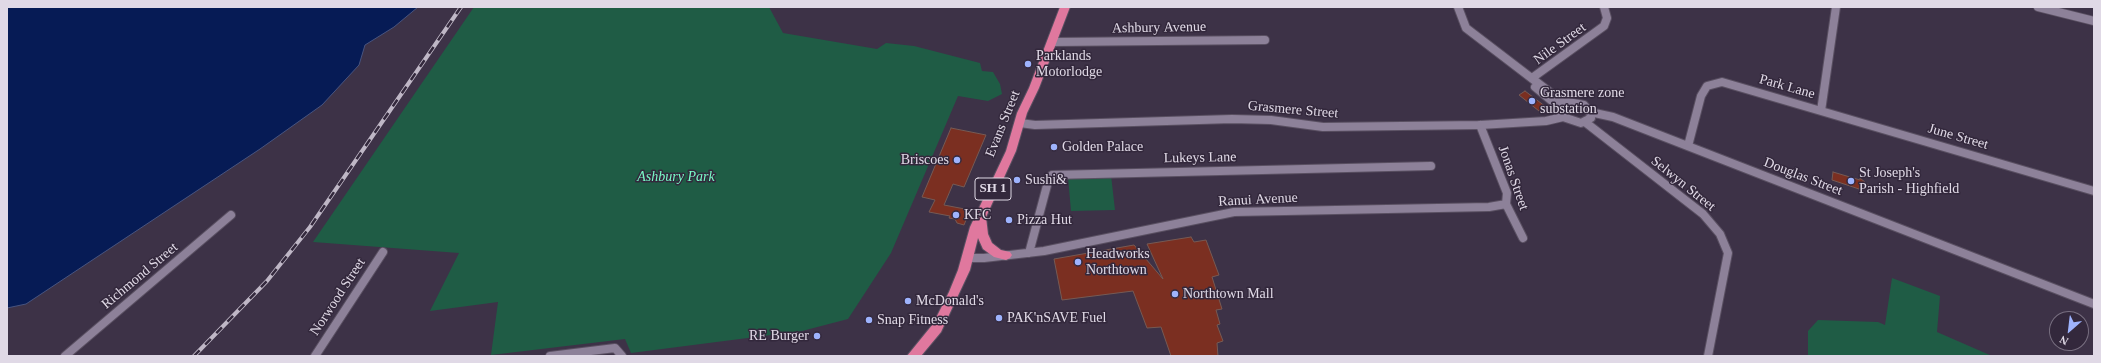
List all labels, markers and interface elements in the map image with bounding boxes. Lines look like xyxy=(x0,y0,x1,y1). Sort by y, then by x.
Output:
street label: Ashbury Avenue xyxy=(1112,19,1206,37)
street label: Nile Street xyxy=(1531,19,1589,69)
place label: Parklands Motorlodge xyxy=(1036,48,1102,80)
marker: Parklands Motorlodge xyxy=(1023,59,1033,69)
street label: Park Lane xyxy=(1757,71,1817,103)
place label: Grasmere zone substation xyxy=(1540,85,1624,118)
street label: Evans Street xyxy=(982,88,1024,160)
marker: Grasmere zone substation xyxy=(1527,96,1537,106)
street label: Grasmere Street xyxy=(1247,98,1339,122)
street label: June Street xyxy=(1926,120,1990,154)
place label: Golden Palace xyxy=(1062,139,1143,155)
marker: Golden Palace xyxy=(1049,142,1059,152)
street label: Jonas Street xyxy=(1494,143,1532,213)
street label: Lukeys Lane xyxy=(1164,149,1236,167)
place label: Briscoes xyxy=(901,152,949,168)
street label: Selwyn Street xyxy=(1647,153,1719,215)
street label: Douglas Street xyxy=(1761,154,1845,200)
marker: Briscoes xyxy=(952,155,962,165)
place label: St Joseph's Parish - Highfield xyxy=(1859,165,1959,198)
park label: Ashbury Park xyxy=(637,169,715,185)
place label: Sushi& xyxy=(1025,172,1067,188)
marker: Sushi& xyxy=(1012,175,1022,185)
marker: St Joseph's Parish - Highfield xyxy=(1846,176,1856,186)
road number: SH 1 xyxy=(975,178,1011,200)
street label: Ranui Avenue xyxy=(1218,190,1298,210)
place label: KFC xyxy=(964,207,991,223)
marker: KFC xyxy=(951,210,961,220)
place label: Pizza Hut xyxy=(1017,212,1072,228)
marker: Pizza Hut xyxy=(1004,215,1014,225)
street label: Richmond Street xyxy=(98,239,182,313)
place label: Headworks Northtown xyxy=(1086,246,1150,278)
street label: Norwood Street xyxy=(307,255,369,339)
marker: Headworks Northtown xyxy=(1073,257,1083,267)
place label: Northtown Mall xyxy=(1183,286,1274,302)
marker: Northtown Mall xyxy=(1170,289,1180,299)
place label: McDonald's xyxy=(916,293,984,309)
marker: McDonald's xyxy=(903,296,913,306)
place label: PAK'nSAVE Fuel xyxy=(1007,310,1106,326)
north arrow xyxy=(2049,311,2089,351)
place label: Snap Fitness xyxy=(877,312,948,328)
marker: PAK'nSAVE Fuel xyxy=(994,313,1004,323)
marker: Snap Fitness xyxy=(864,315,874,325)
place label: RE Burger xyxy=(749,328,809,344)
marker: RE Burger xyxy=(812,331,822,341)
text: N xyxy=(2058,334,2070,348)

